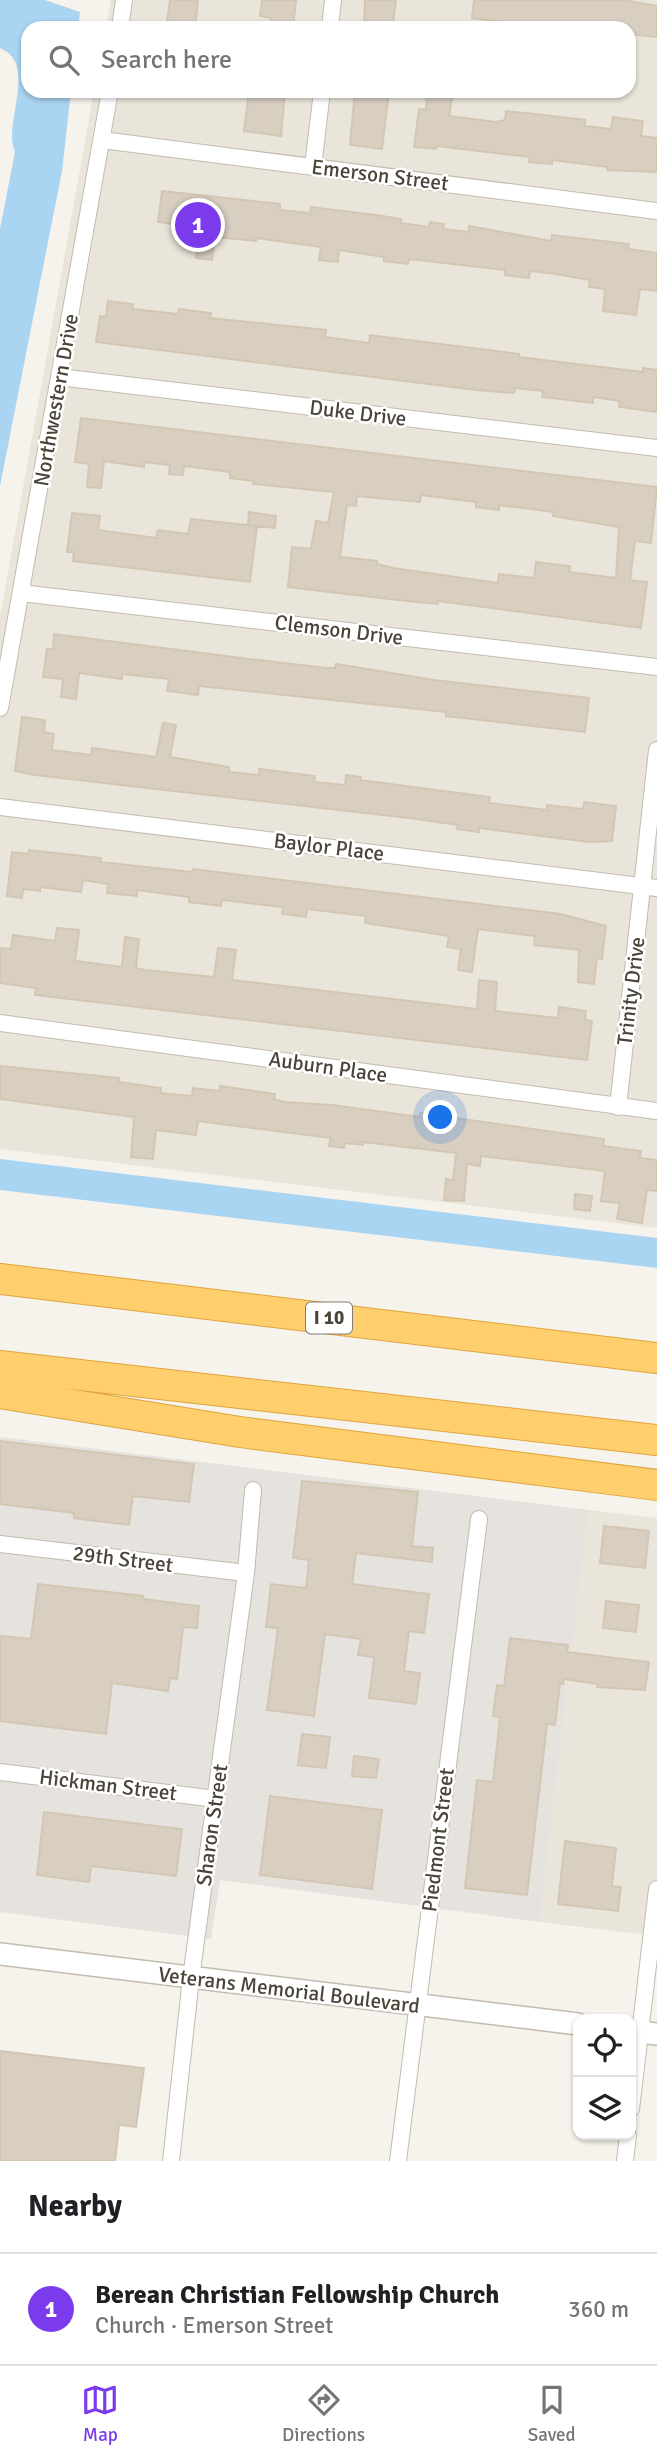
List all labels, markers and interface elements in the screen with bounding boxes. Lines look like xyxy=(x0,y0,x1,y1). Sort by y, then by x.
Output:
search box xyxy=(21,21,636,98)
icon: search xyxy=(45,41,83,79)
text: Search here xyxy=(101,44,232,76)
street label: Emerson Street xyxy=(310,154,450,196)
pin: 1 xyxy=(175,199,221,251)
street label: Northwestern Drive xyxy=(28,312,84,488)
street label: Duke Drive xyxy=(308,394,408,432)
street label: Clemson Drive xyxy=(273,609,405,651)
street label: Baylor Place xyxy=(272,827,386,867)
street label: Trinity Drive xyxy=(611,935,651,1047)
street label: Auburn Place xyxy=(267,1046,389,1088)
your location xyxy=(423,1100,457,1134)
road number: I 10 xyxy=(306,1302,352,1334)
street label: 29th Street xyxy=(71,1540,175,1578)
street label: Sharon Street xyxy=(191,1762,233,1888)
street label: Hickman Street xyxy=(38,1764,178,1806)
street label: Piedmont Street xyxy=(416,1766,460,1914)
street label: Veterans Memorial Boulevard xyxy=(157,1961,421,2019)
map controls xyxy=(573,2014,636,2140)
button: locate xyxy=(573,2014,636,2077)
button: layers xyxy=(573,2077,636,2140)
text: Nearby xyxy=(28,2188,122,2225)
text: Berean Christian Fellowship Church xyxy=(95,2279,499,2311)
text: 1 xyxy=(45,2295,57,2324)
text: 360 m xyxy=(568,2295,629,2324)
text: Church · Emerson Street xyxy=(95,2311,333,2340)
tab: Map xyxy=(81,2381,119,2447)
tab: Directions xyxy=(282,2381,365,2447)
tab: Saved xyxy=(528,2381,576,2447)

